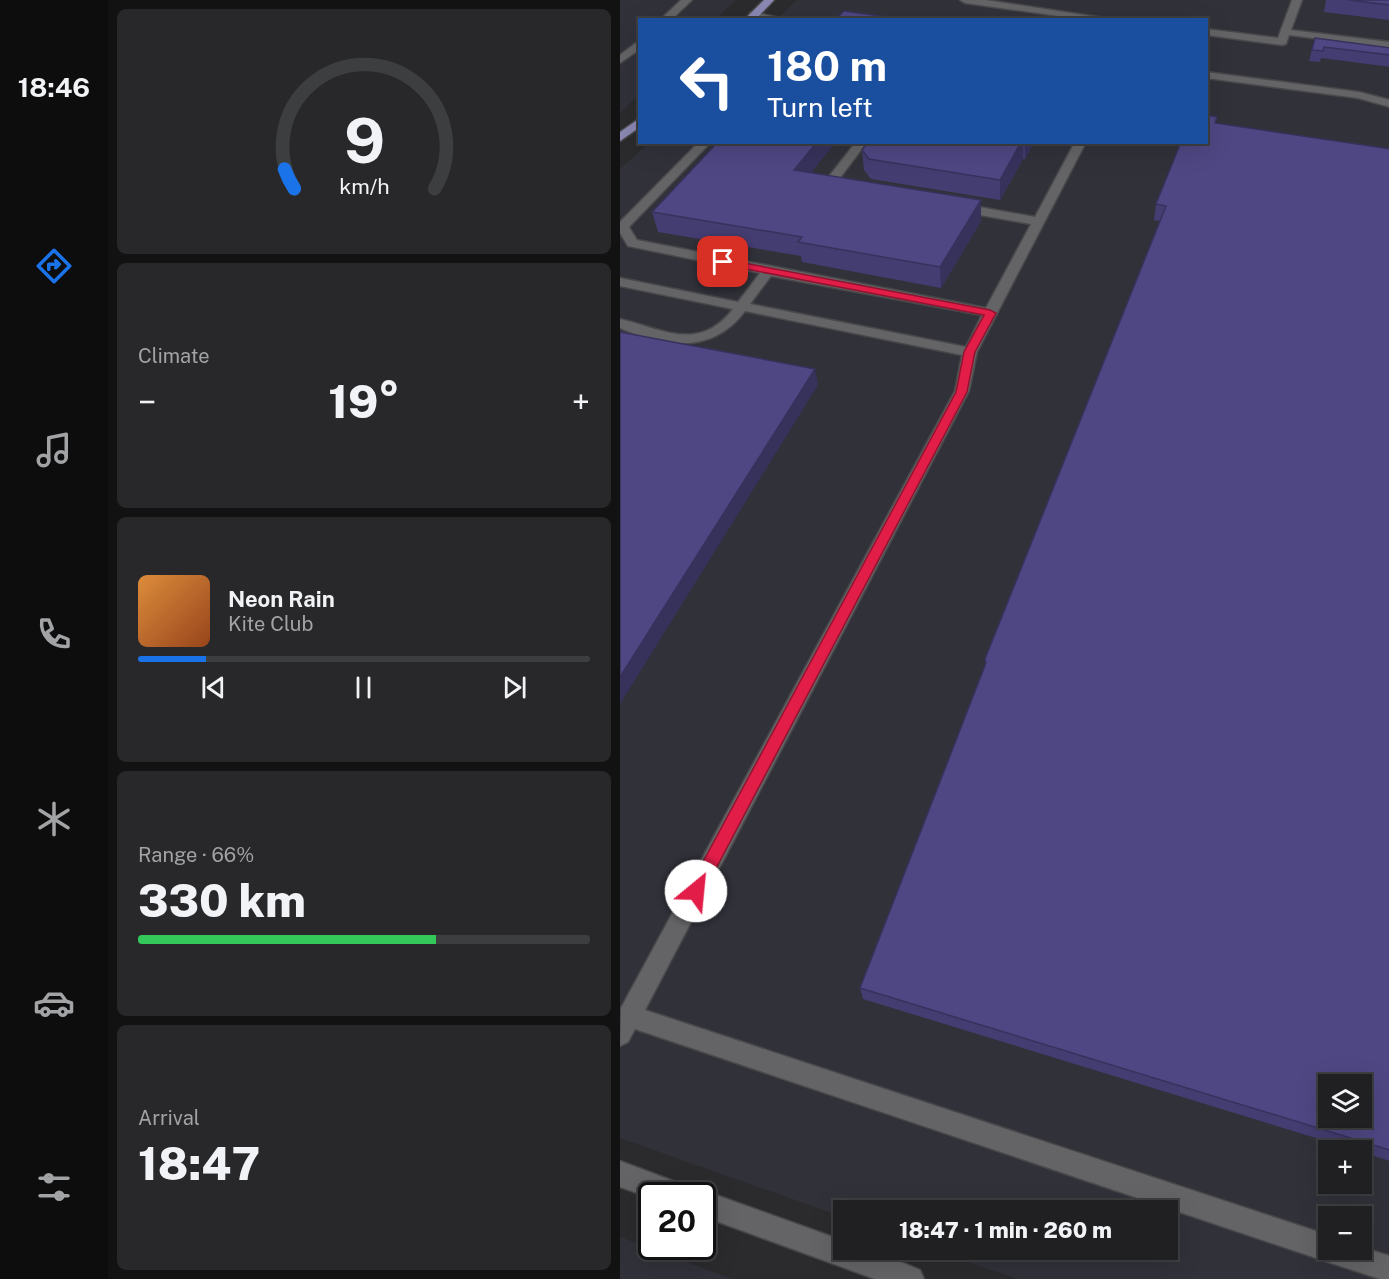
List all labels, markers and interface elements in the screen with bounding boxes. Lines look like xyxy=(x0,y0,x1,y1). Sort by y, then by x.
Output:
text: 180 m xyxy=(767,41,887,90)
icon: left xyxy=(668,42,746,120)
text: 18:46 xyxy=(18,71,90,103)
text: Turn left xyxy=(767,91,873,123)
text: 9 xyxy=(343,104,385,177)
text: km/h xyxy=(339,174,389,199)
pin xyxy=(697,236,748,287)
icon: directions xyxy=(33,245,75,287)
icon: arrive xyxy=(706,245,739,278)
text: Climate xyxy=(138,344,210,368)
text: 19° xyxy=(328,375,400,428)
text: − xyxy=(138,383,156,421)
text: + xyxy=(572,383,590,421)
icon: music xyxy=(33,429,75,471)
text: Neon Rain xyxy=(228,586,335,612)
text: Kite Club xyxy=(228,612,313,636)
icon: phone xyxy=(33,613,75,655)
icon: previous xyxy=(197,671,230,704)
icon: pause xyxy=(347,671,380,704)
icon: next xyxy=(498,671,531,704)
icon: climate xyxy=(33,798,75,840)
text: Range · 66% xyxy=(138,843,254,867)
position arrow xyxy=(664,859,728,923)
text: 330 km xyxy=(138,874,306,927)
icon: car xyxy=(33,982,75,1024)
map controls xyxy=(1318,1074,1372,1260)
button: layers xyxy=(1318,1074,1372,1128)
text: Arrival xyxy=(138,1106,200,1130)
text: 18:47 xyxy=(138,1137,260,1190)
button: + xyxy=(1318,1140,1372,1194)
icon: filters xyxy=(33,1166,75,1208)
speed limit sign: 20 xyxy=(638,1182,716,1260)
button: − xyxy=(1318,1206,1372,1260)
text: 18:47 · 1 min · 260 m xyxy=(899,1217,1112,1243)

